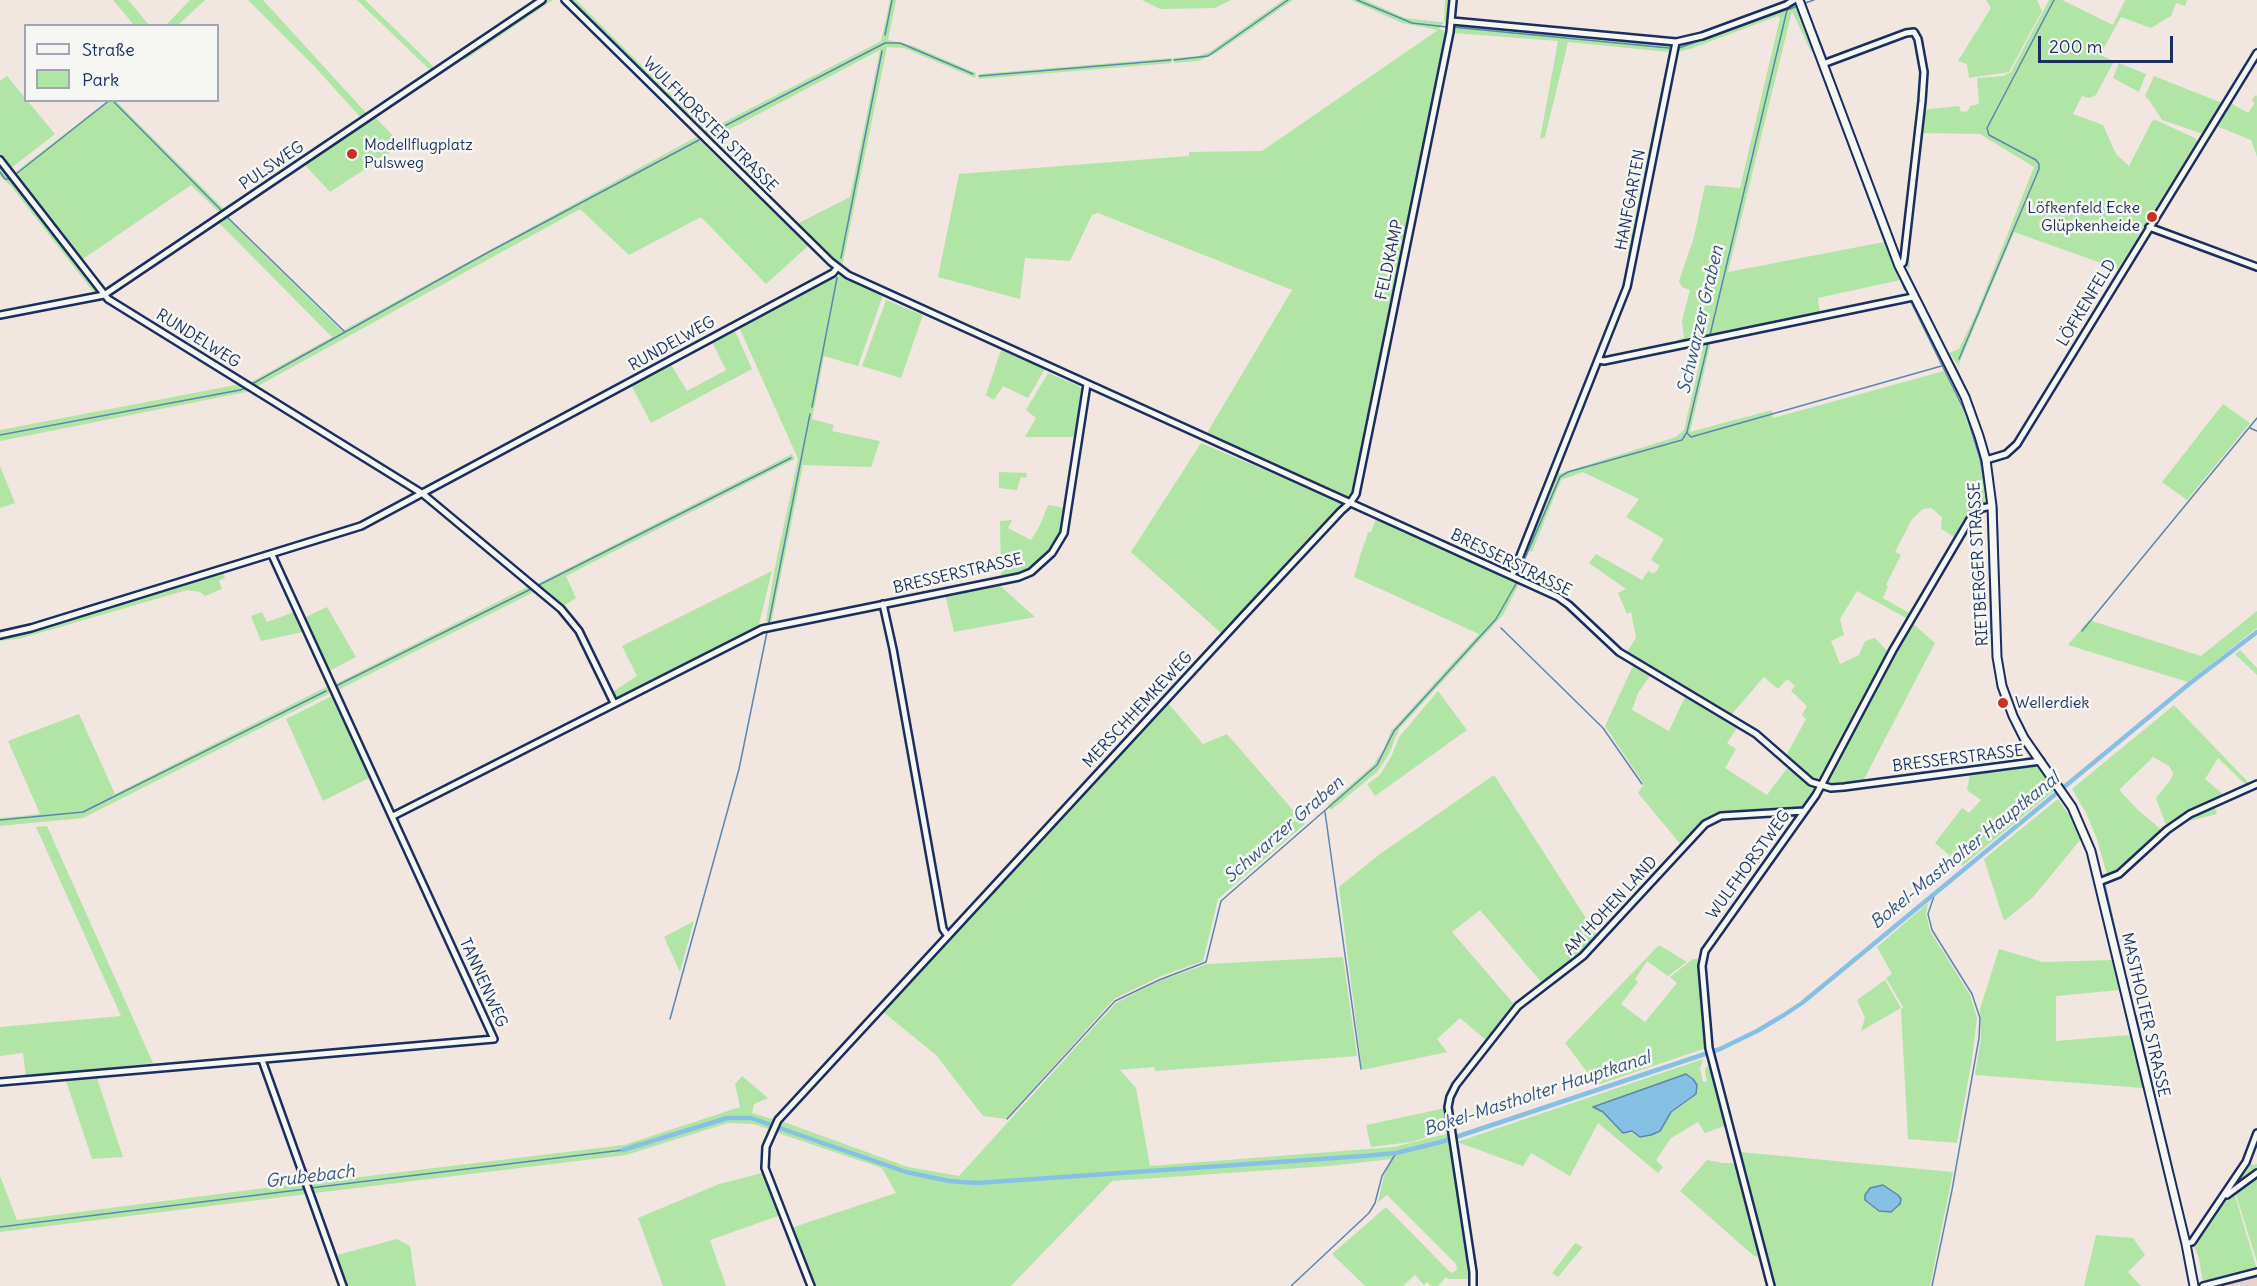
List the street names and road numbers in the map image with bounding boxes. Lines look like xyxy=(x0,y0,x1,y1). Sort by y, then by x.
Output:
street label: WULFHORSTER STRASSE xyxy=(639,54,781,196)
street label: PULSWEG xyxy=(236,138,308,194)
street label: HANFGARTEN xyxy=(1612,148,1650,252)
street label: FELDKAMP xyxy=(1372,218,1408,302)
street label: LÖFKENFELD xyxy=(2053,256,2121,350)
street label: RUNDELWEG xyxy=(152,306,244,372)
street label: RUNDELWEG xyxy=(626,312,718,376)
street label: RIETBERGER STRASSE xyxy=(1965,481,1993,647)
street label: BRESSERSTRASSE xyxy=(1447,525,1575,601)
street label: BRESSERSTRASSE xyxy=(891,550,1025,598)
street label: MERSCHHEMKEWEG xyxy=(1079,648,1197,772)
street label: BRESSERSTRASSE xyxy=(1891,741,2025,777)
street label: WULFHORSTWEG xyxy=(1703,807,1795,923)
street label: AM HOHEN LAND xyxy=(1560,853,1662,959)
street label: MASTHOLTER STRASSE xyxy=(2117,931,2173,1099)
street label: TANNENWEG xyxy=(455,935,511,1031)

